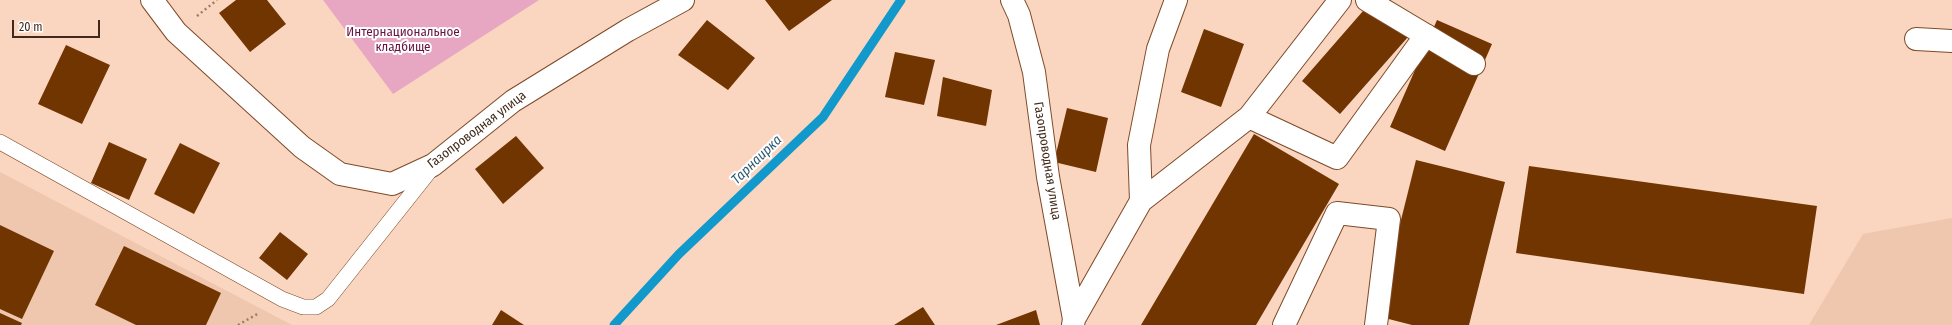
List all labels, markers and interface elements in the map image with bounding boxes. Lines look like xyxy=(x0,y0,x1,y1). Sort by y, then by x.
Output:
scale bar xyxy=(14,12,102,38)
text: 20 m xyxy=(19,20,43,34)
park label: Интернациональное кладбище xyxy=(346,24,460,55)
street label: Газопроводная улица xyxy=(425,88,529,172)
street label: Газопроводная улица xyxy=(1030,101,1064,221)
water label: Тарнаирка xyxy=(728,132,786,188)

